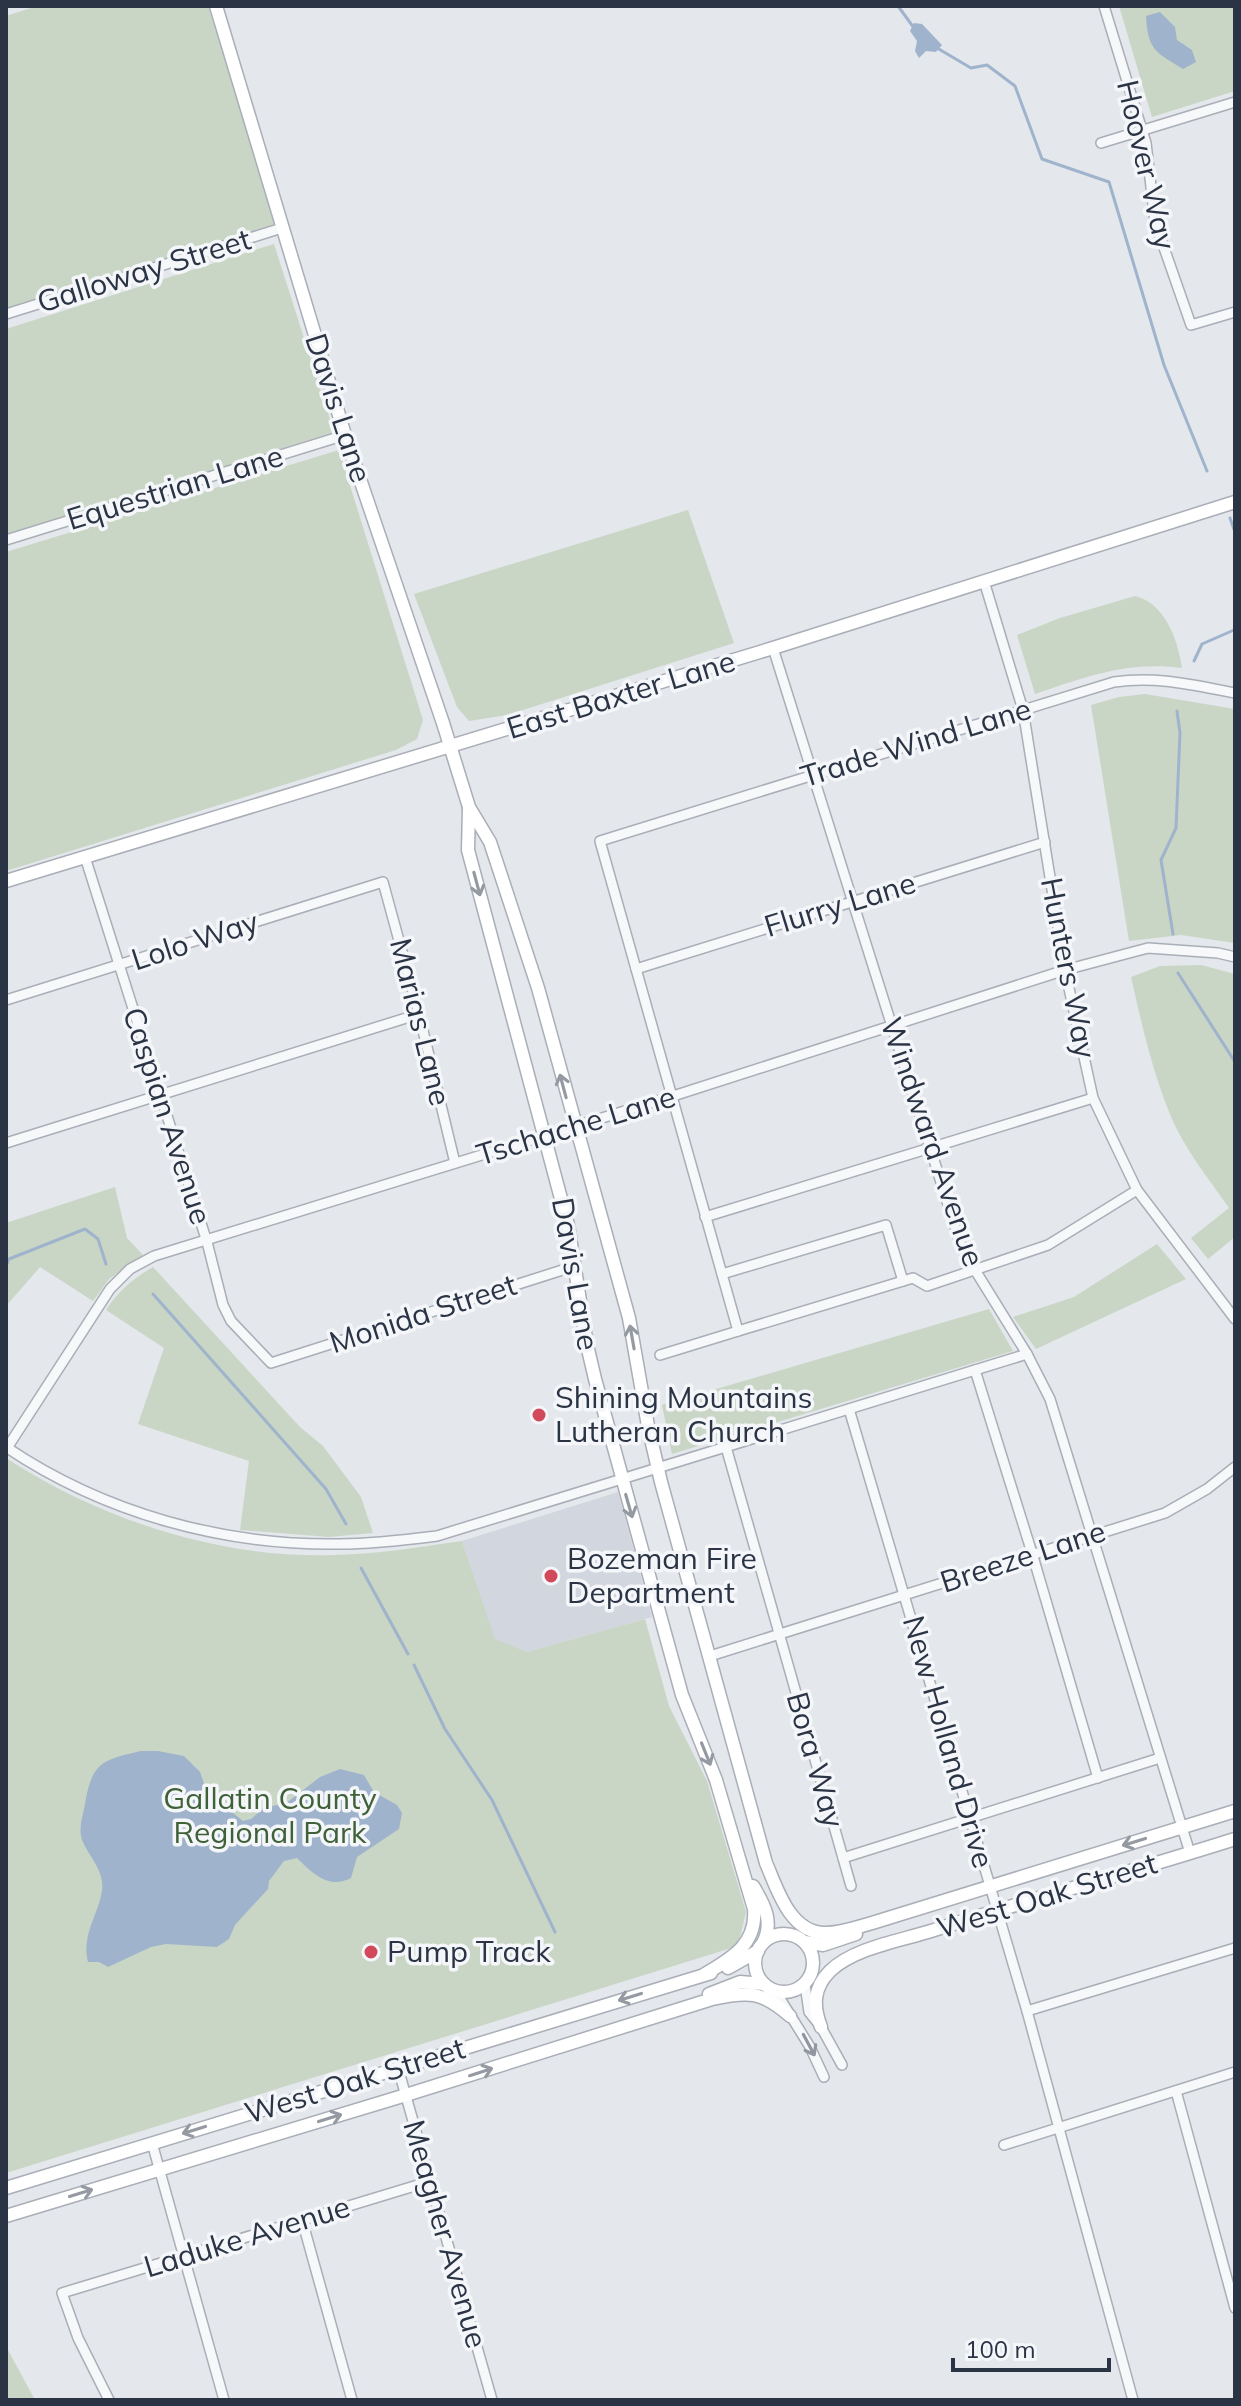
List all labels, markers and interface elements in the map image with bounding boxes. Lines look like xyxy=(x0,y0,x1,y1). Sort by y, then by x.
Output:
street label: Hoover Way xyxy=(1109,76,1185,253)
street label: Galloway Street xyxy=(32,219,255,321)
street label: Davis Lane xyxy=(297,328,381,487)
street label: Equestrian Lane xyxy=(62,436,287,538)
street label: East Baxter Lane xyxy=(502,641,739,747)
street label: Trade Wind Lane xyxy=(796,689,1035,795)
street label: Flurry Lane xyxy=(760,863,920,945)
one-way arrow xyxy=(470,870,485,896)
street label: Hunters Way xyxy=(1033,874,1105,1062)
street label: Lolo Way xyxy=(127,902,263,978)
street label: Marias Lane xyxy=(382,934,460,1109)
street label: Caspian Avenue xyxy=(115,1002,221,1229)
street label: Windward Avenue xyxy=(873,1012,993,1271)
one-way arrow xyxy=(555,1074,570,1100)
street label: Tschache Lane xyxy=(472,1077,680,1173)
street label: Davis Lane xyxy=(544,1195,608,1353)
street label: Monida Street xyxy=(324,1265,521,1361)
one-way arrow xyxy=(623,1325,638,1350)
place label: Shining Mountains Lutheran Church xyxy=(555,1378,813,1450)
marker: Shining Mountains Lutheran Church xyxy=(530,1406,548,1424)
one-way arrow xyxy=(623,1492,638,1518)
street label: Breeze Lane xyxy=(935,1512,1110,1601)
place label: Bozeman Fire Department xyxy=(567,1539,757,1611)
marker: Bozeman Fire Department xyxy=(542,1567,560,1585)
street label: New Holland Drive xyxy=(895,1611,1003,1872)
street label: Bora Way xyxy=(778,1687,853,1832)
one-way arrow xyxy=(700,1741,714,1766)
park label: Gallatin County Regional Park xyxy=(163,1779,377,1851)
one-way arrow xyxy=(1121,1835,1147,1850)
street label: West Oak Street xyxy=(932,1843,1161,1947)
place label: Pump Track xyxy=(387,1932,551,1970)
marker: Pump Track xyxy=(362,1943,380,1961)
one-way arrow xyxy=(618,1991,643,2005)
street label: West Oak Street xyxy=(240,2028,469,2132)
one-way arrow xyxy=(801,2033,817,2057)
one-way arrow xyxy=(468,2063,493,2078)
one-way arrow xyxy=(316,2110,342,2125)
street label: Meagher Avenue xyxy=(395,2115,497,2352)
one-way arrow xyxy=(182,2124,207,2138)
one-way arrow xyxy=(67,2185,93,2200)
street label: Laduke Avenue xyxy=(139,2187,354,2285)
scale bar xyxy=(953,2322,1109,2372)
text: 100 m xyxy=(965,2334,1036,2364)

